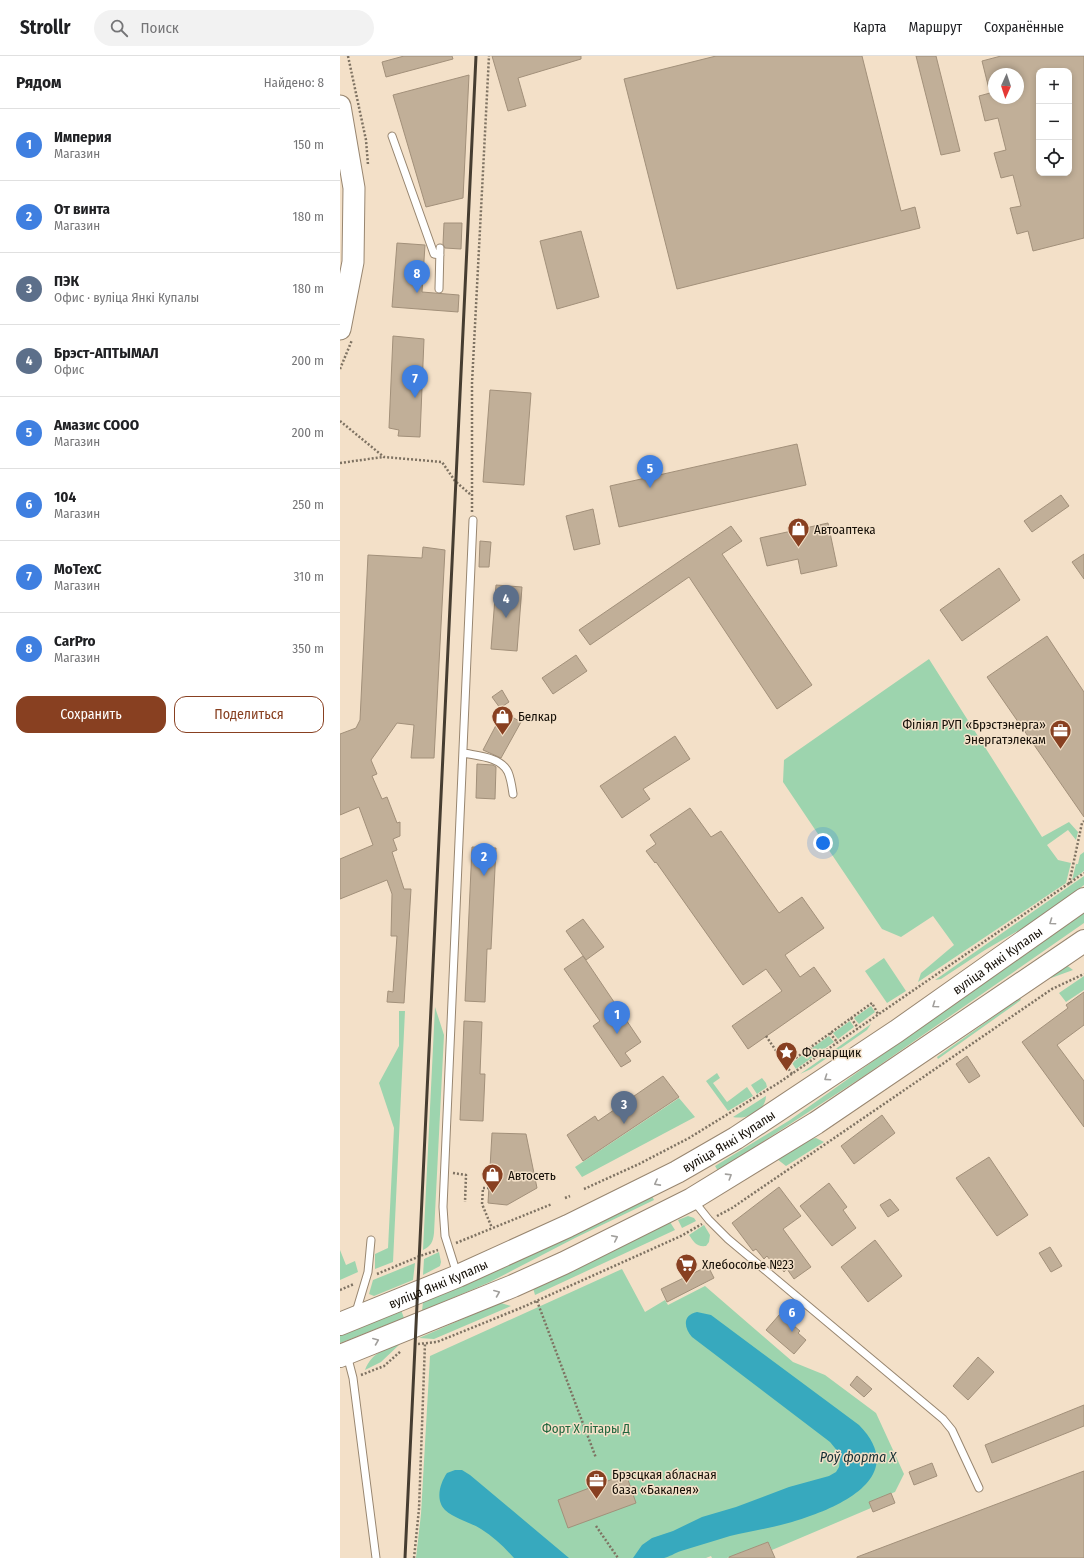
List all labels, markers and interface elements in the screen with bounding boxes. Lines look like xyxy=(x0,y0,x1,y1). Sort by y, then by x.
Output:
search box xyxy=(94,10,374,46)
text: Strollr xyxy=(20,16,70,39)
icon: search xyxy=(108,17,130,39)
text: Поиск xyxy=(140,19,179,37)
text: Карта xyxy=(853,19,886,36)
text: Маршрут xyxy=(908,19,962,36)
text: Сохранённые xyxy=(984,19,1064,36)
north arrow xyxy=(988,68,1024,104)
map controls xyxy=(1036,68,1072,176)
button: + xyxy=(1036,68,1072,104)
text: Рядом xyxy=(16,72,61,93)
text: Найдено: 8 xyxy=(264,75,324,90)
button: − xyxy=(1036,104,1072,140)
text: Империя xyxy=(54,128,111,146)
text: 1 xyxy=(26,137,32,152)
text: 150 m xyxy=(293,137,324,152)
button: locate xyxy=(1036,140,1072,176)
text: Магазин xyxy=(54,146,100,161)
text: От винта xyxy=(54,200,110,218)
text: 2 xyxy=(26,209,32,224)
text: 180 m xyxy=(293,209,324,224)
text: Магазин xyxy=(54,218,100,233)
pin: 8 xyxy=(404,260,430,293)
text: ПЭК xyxy=(54,272,79,290)
text: 3 xyxy=(26,281,32,296)
text: 180 m xyxy=(293,281,324,296)
text: Офис · вуліца Янкі Купалы xyxy=(54,290,199,305)
text: Брэст-АПТЫМАЛ xyxy=(54,344,159,362)
text: 4 xyxy=(26,353,32,368)
text: 200 m xyxy=(292,353,324,368)
text: Офис xyxy=(54,362,84,377)
pin: 7 xyxy=(402,365,428,398)
text: Амазис СООО xyxy=(54,416,139,434)
text: 5 xyxy=(26,425,32,440)
text: 200 m xyxy=(292,425,324,440)
text: Магазин xyxy=(54,434,100,449)
pin: 5 xyxy=(637,455,663,488)
text: 104 xyxy=(54,488,76,506)
text: 6 xyxy=(26,497,32,512)
text: 250 m xyxy=(292,497,324,512)
text: Магазин xyxy=(54,506,100,521)
shop icon: Автоаптека xyxy=(785,516,811,549)
place label: Автоаптека xyxy=(814,522,876,537)
text: MoTexC xyxy=(54,560,102,578)
text: 7 xyxy=(26,569,32,584)
text: 310 m xyxy=(294,569,324,584)
text: Магазин xyxy=(54,578,100,593)
pin: 4 xyxy=(493,585,519,618)
text: CarPro xyxy=(54,632,96,650)
text: 8 xyxy=(26,641,32,656)
text: 350 m xyxy=(292,641,324,656)
text: Магазин xyxy=(54,650,100,665)
button: Сохранить xyxy=(16,696,166,733)
button: Поделиться xyxy=(174,696,324,733)
shop icon: Белкар xyxy=(489,703,515,736)
place label: Белкар xyxy=(518,709,557,724)
place label: Філіял РУП «Брэстэнерга» Энергатэлекам xyxy=(902,717,1046,747)
office icon: Філіял РУП «Брэстэнерга» Энергатэлекам xyxy=(1048,718,1074,751)
your location xyxy=(813,833,833,853)
pin: 2 xyxy=(471,843,497,876)
one-way arrow xyxy=(1050,917,1057,924)
street label: вуліца Янкі Купалы xyxy=(950,924,1045,997)
one-way arrow xyxy=(932,1000,939,1008)
pin: 1 xyxy=(604,1001,630,1034)
place icon: Фонарщик xyxy=(773,1039,799,1072)
place label: Фонарщик xyxy=(802,1045,861,1060)
one-way arrow xyxy=(824,1073,831,1081)
pin: 3 xyxy=(611,1091,637,1124)
street label: вуліца Янкі Купалы xyxy=(680,1107,778,1175)
shop icon: Автосеть xyxy=(479,1162,505,1195)
place label: Автосеть xyxy=(508,1168,556,1183)
one-way arrow xyxy=(725,1174,732,1181)
one-way arrow xyxy=(654,1178,661,1186)
one-way arrow xyxy=(610,1235,618,1243)
supermarket icon: Хлебосолье №23 xyxy=(674,1251,700,1284)
street label: вуліца Янкі Купалы xyxy=(386,1257,490,1311)
place label: Хлебосолье №23 xyxy=(702,1257,794,1272)
one-way arrow xyxy=(493,1289,500,1297)
pin: 6 xyxy=(779,1299,805,1332)
one-way arrow xyxy=(372,1338,380,1346)
park label: Форт X літары Д xyxy=(542,1421,630,1436)
water label: Роў форта Х xyxy=(820,1449,898,1466)
place label: Брэсцкая абласная база «Бакалея» xyxy=(612,1467,717,1497)
office icon: Брэсцкая абласная база «Бакалея» xyxy=(584,1468,610,1501)

